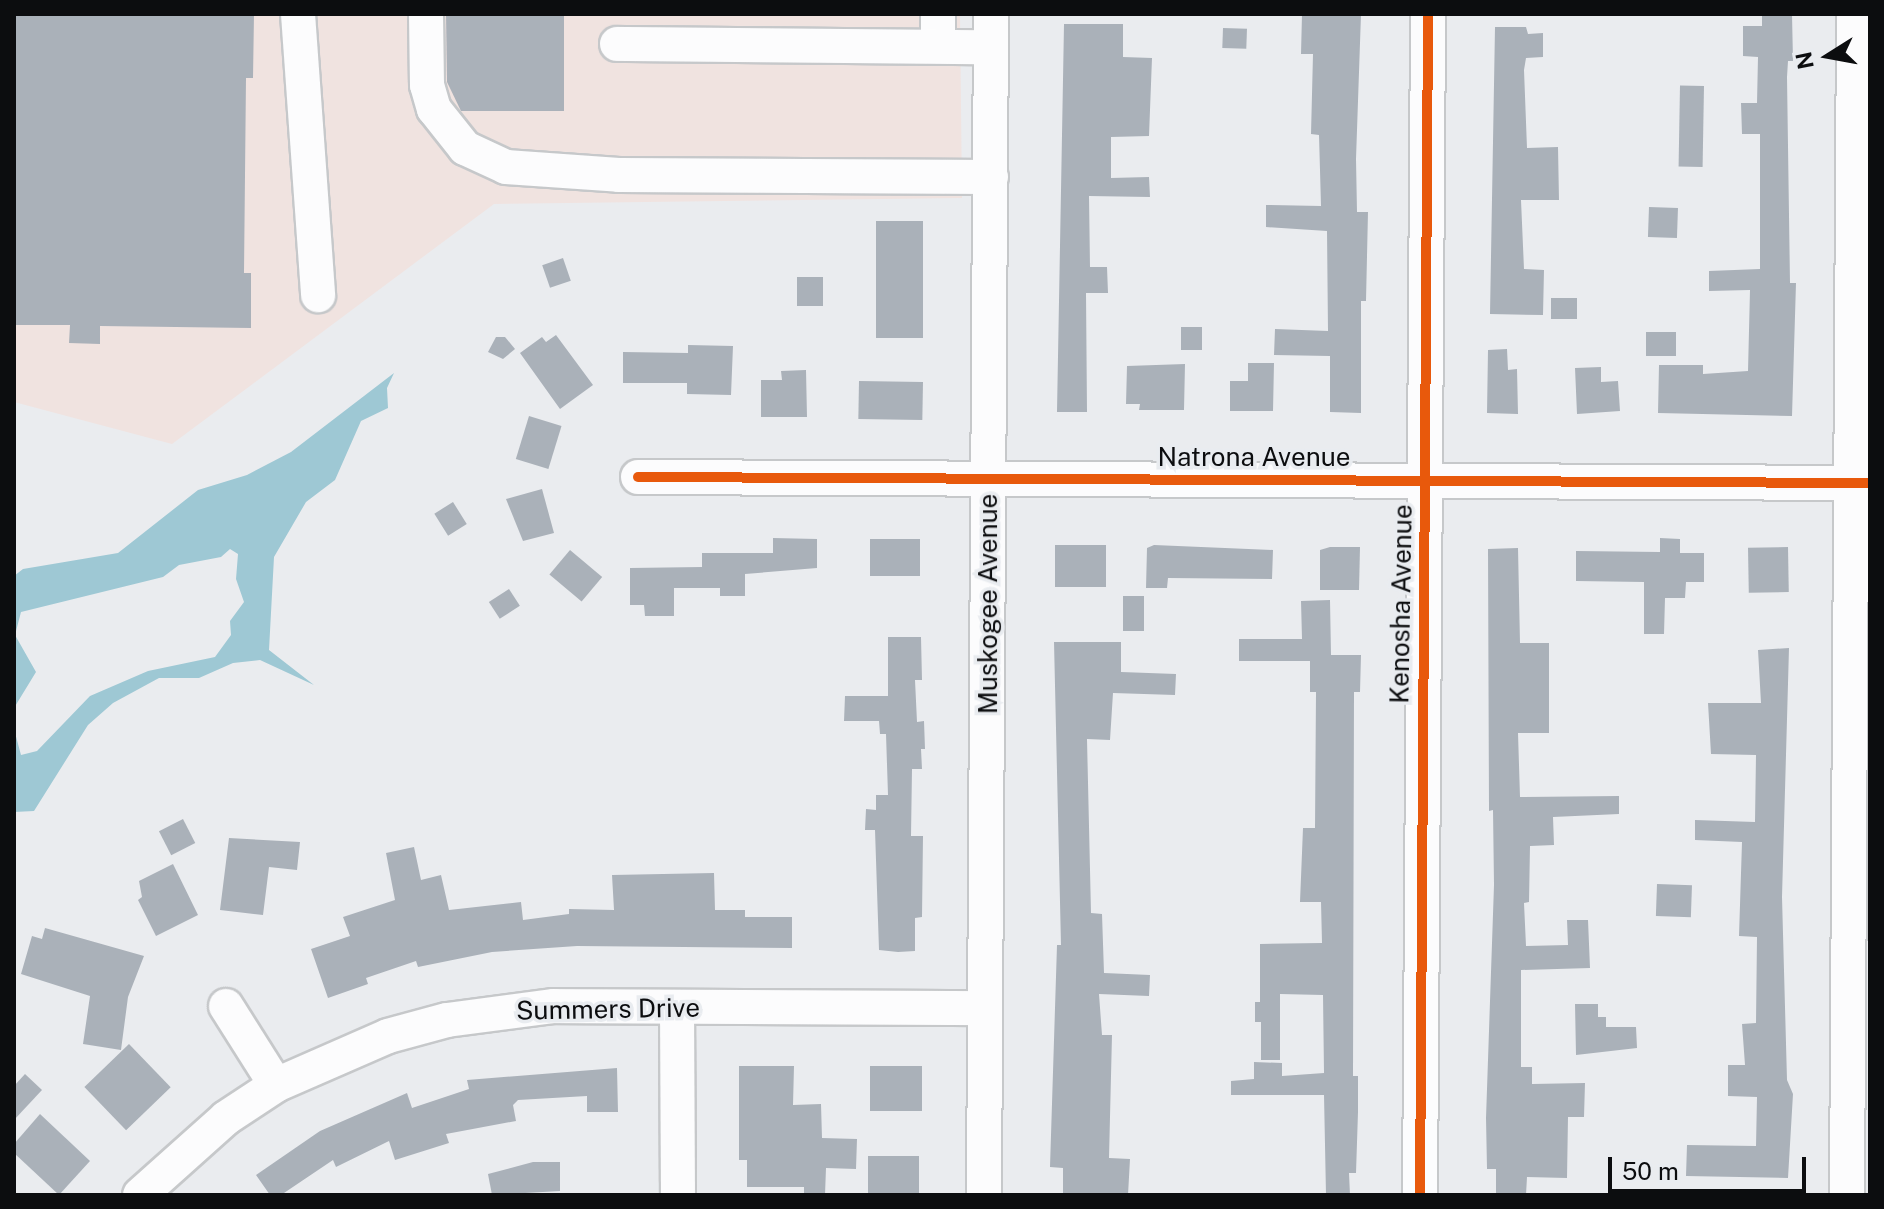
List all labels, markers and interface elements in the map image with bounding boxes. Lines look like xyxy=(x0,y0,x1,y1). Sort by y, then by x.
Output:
north arrow xyxy=(1788,16,1868,96)
text: N xyxy=(1790,50,1819,72)
street label: Natrona Avenue xyxy=(1157,441,1351,473)
street label: Muskogee Avenue xyxy=(972,494,1004,714)
street label: Kenosha Avenue xyxy=(1384,504,1418,704)
street label: Summers Drive xyxy=(516,992,700,1026)
scale bar xyxy=(1612,1141,1810,1191)
text: 50 m xyxy=(1622,1157,1679,1185)

